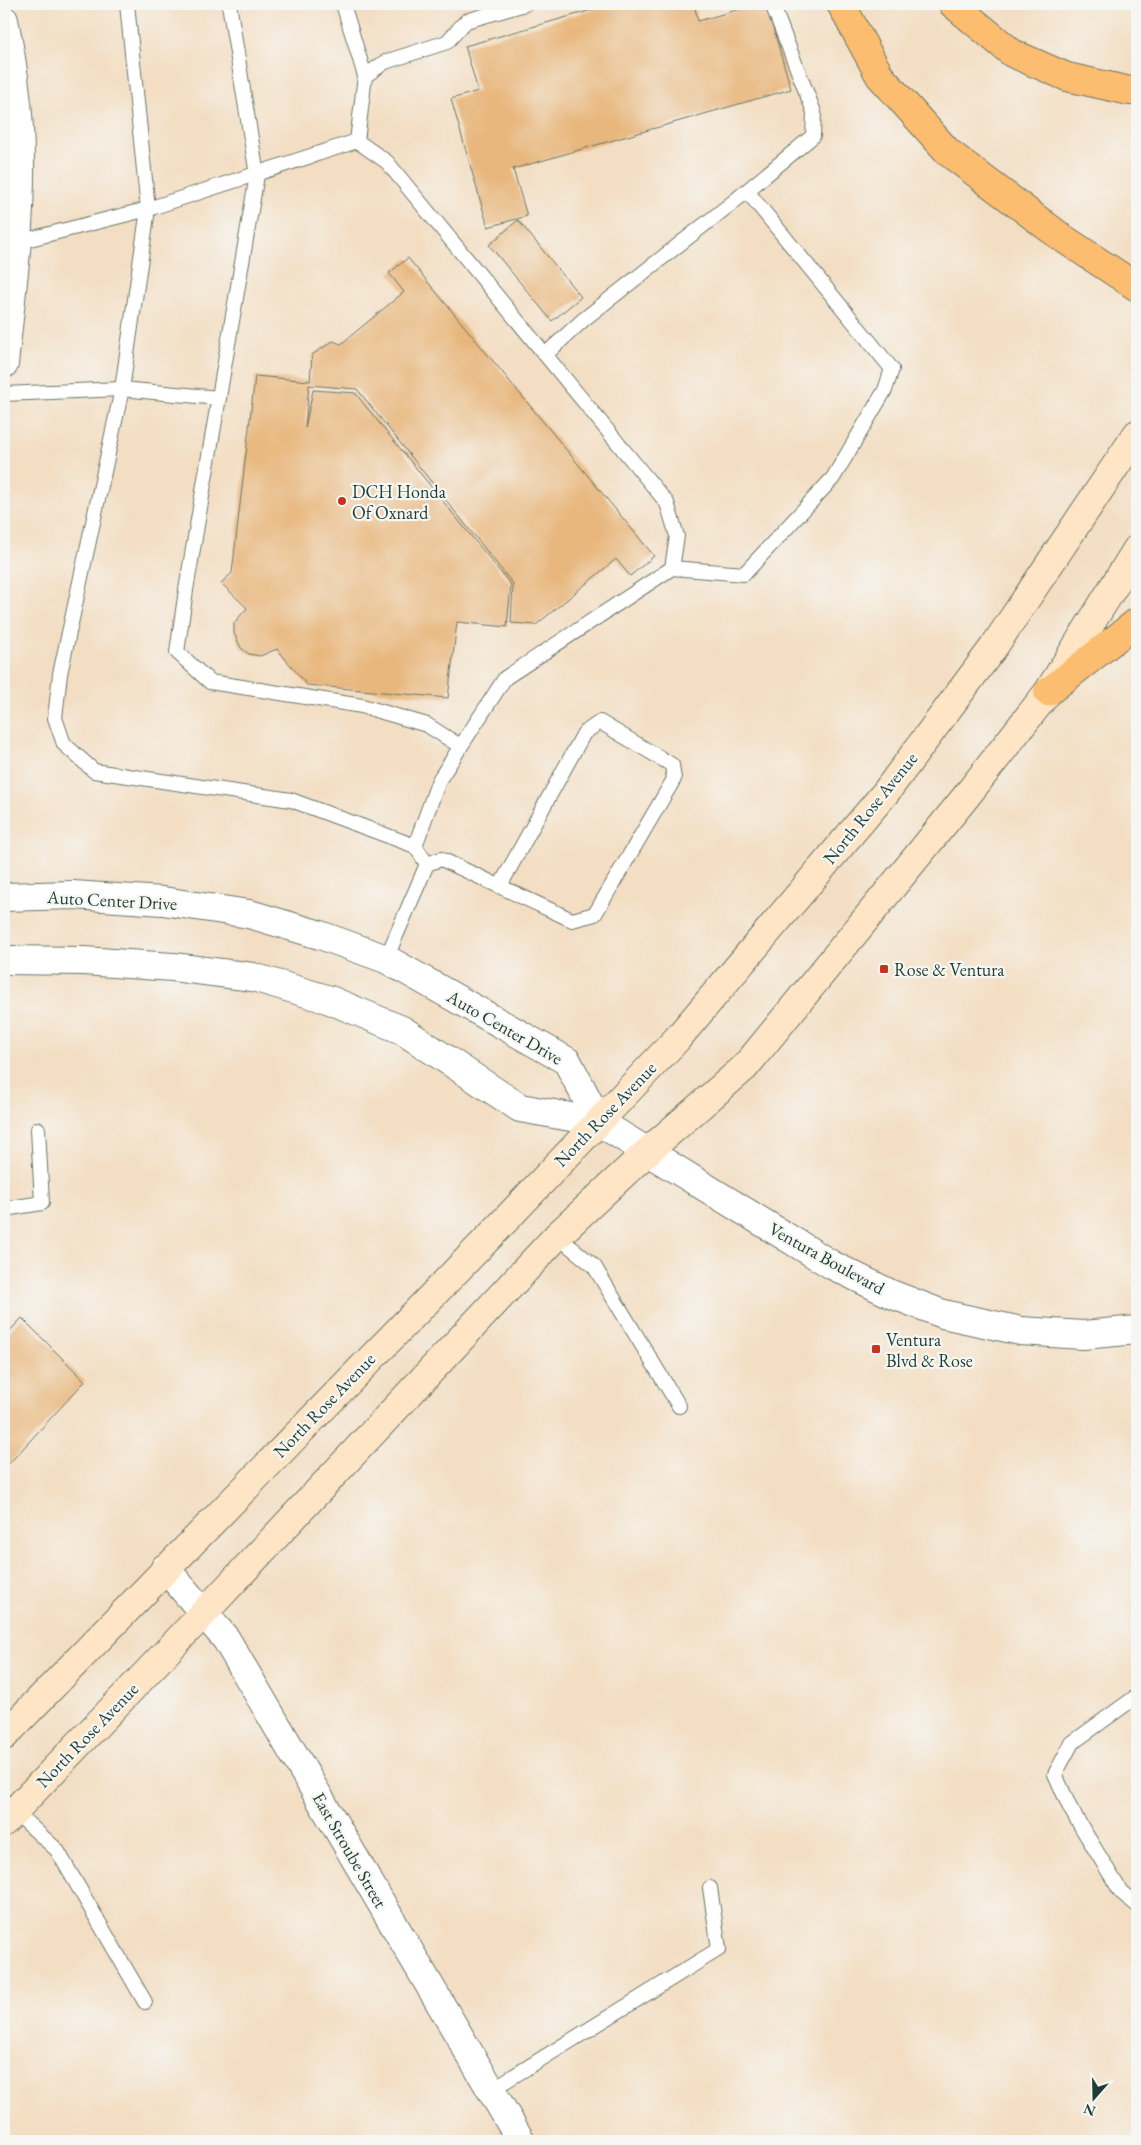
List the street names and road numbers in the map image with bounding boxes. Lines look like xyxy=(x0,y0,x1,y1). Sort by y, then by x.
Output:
street label: North Rose Avenue xyxy=(818,747,922,869)
street label: Auto Center Drive xyxy=(45,885,178,915)
street label: Auto Center Drive xyxy=(442,984,567,1069)
street label: North Rose Avenue xyxy=(549,1057,661,1171)
street label: Ventura Boulevard xyxy=(765,1217,890,1300)
street label: North Rose Avenue xyxy=(268,1348,380,1462)
street label: North Rose Avenue xyxy=(31,1678,143,1792)
street label: East Stroube Street xyxy=(308,1788,393,1912)

